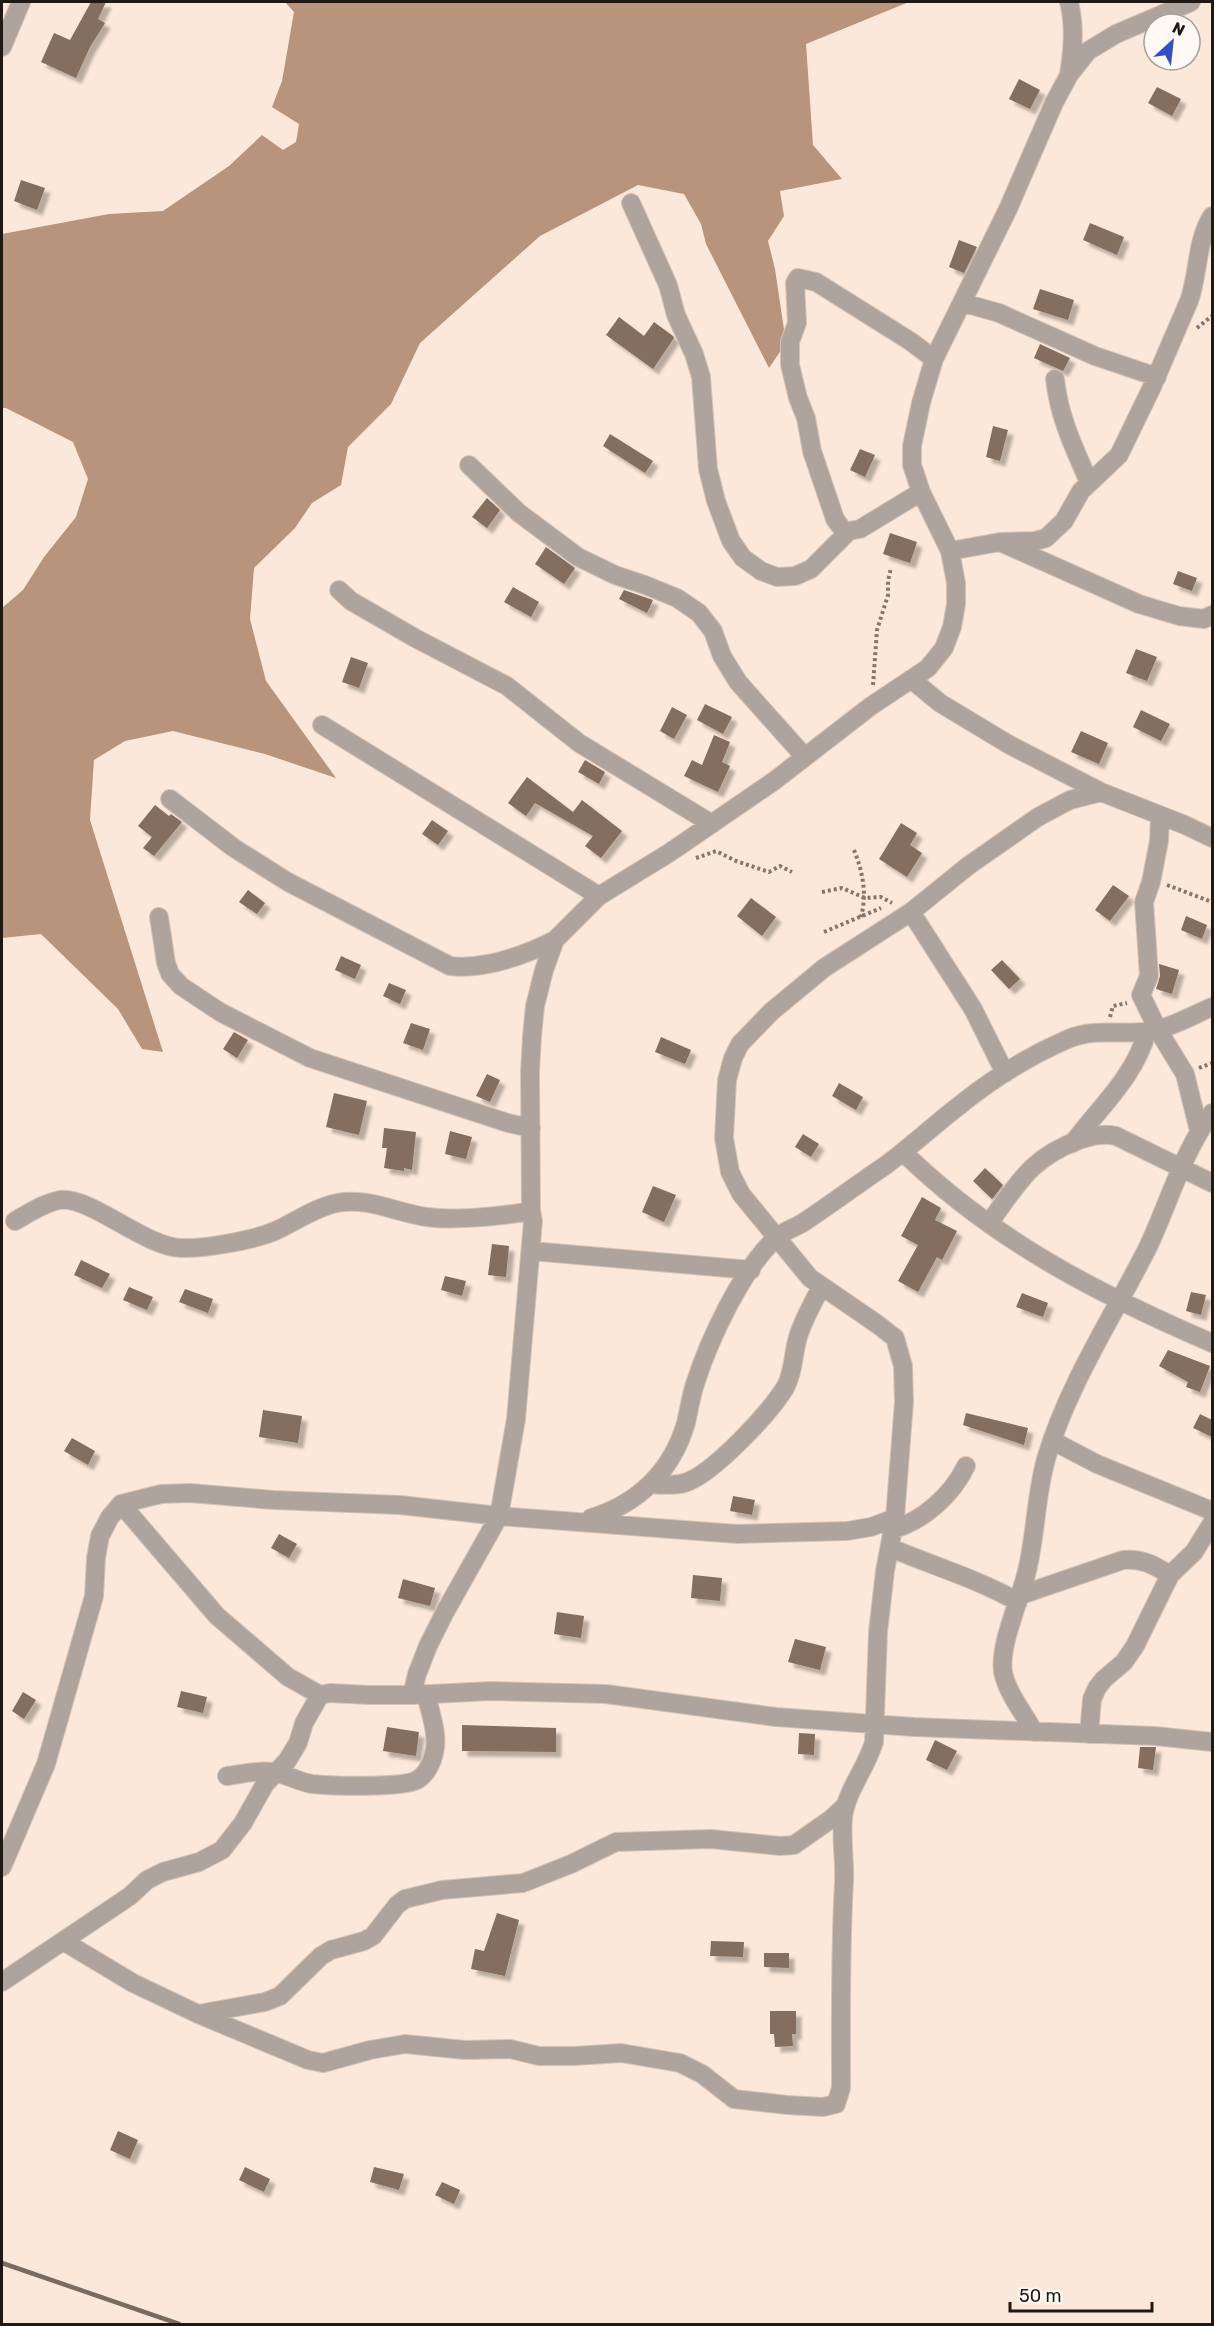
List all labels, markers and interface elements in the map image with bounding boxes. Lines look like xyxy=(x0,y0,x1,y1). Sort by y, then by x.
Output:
north arrow xyxy=(1142,12,1202,72)
text: N xyxy=(1169,18,1188,40)
scale bar xyxy=(1010,2275,1152,2313)
text: 50 m xyxy=(1019,2285,1062,2307)

